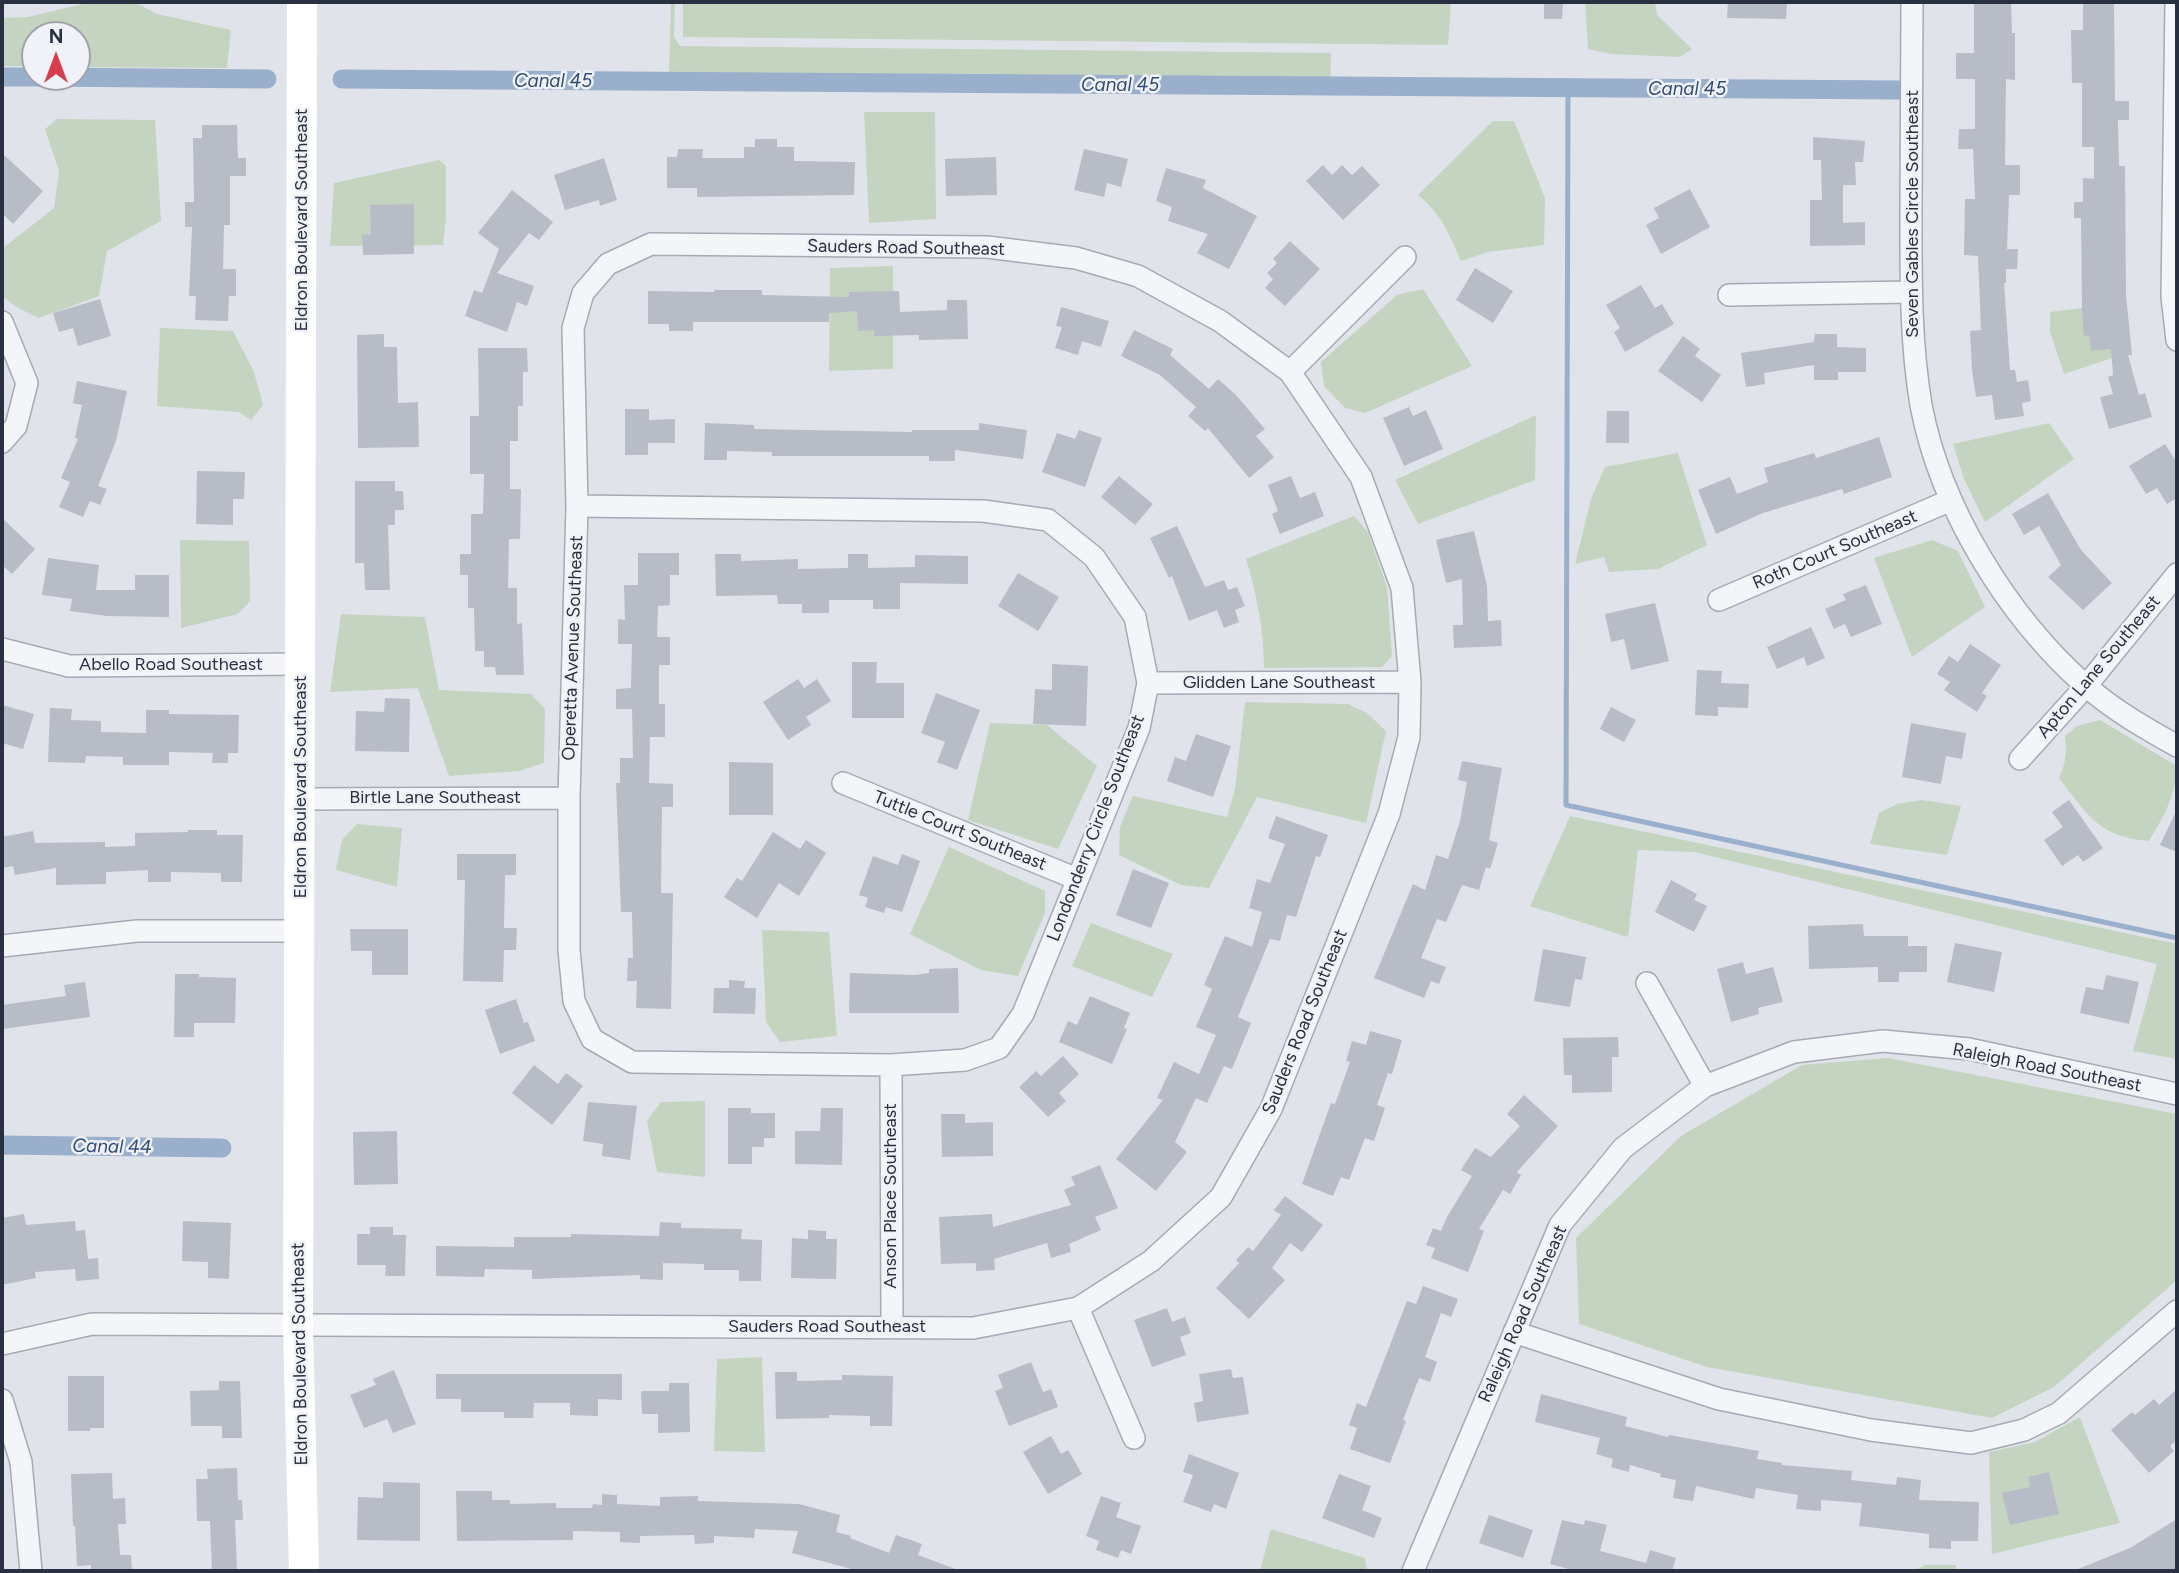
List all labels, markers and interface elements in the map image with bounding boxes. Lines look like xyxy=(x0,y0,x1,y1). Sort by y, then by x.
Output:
north arrow xyxy=(21,21,91,91)
text: N xyxy=(49,25,63,48)
water label: Canal 45 xyxy=(514,70,592,92)
water label: Canal 45 xyxy=(1081,74,1159,96)
water label: Canal 45 xyxy=(1648,78,1726,100)
street label: Seven Gables Circle Southeast xyxy=(1902,90,1924,338)
street label: Eldron Boulevard Southeast xyxy=(291,108,313,332)
street label: Sauders Road Southeast xyxy=(807,235,1005,261)
street label: Roth Court Southeast xyxy=(1750,506,1920,594)
street label: Operetta Avenue Southeast xyxy=(558,535,588,761)
street label: Apton Lane Southeast xyxy=(2033,591,2165,743)
street label: Abello Road Southeast xyxy=(79,654,263,676)
street label: Glidden Lane Southeast xyxy=(1183,672,1375,694)
street label: Eldron Boulevard Southeast xyxy=(290,675,312,899)
street label: Londonderry Circle Southeast xyxy=(1043,712,1149,944)
street label: Tuttle Court Southeast xyxy=(870,786,1050,876)
street label: Birtle Lane Southeast xyxy=(349,787,521,809)
street label: Sauders Road Southeast xyxy=(1258,926,1352,1118)
street label: Raleigh Road Southeast xyxy=(1951,1039,2143,1097)
street label: Anson Place Southeast xyxy=(880,1103,902,1289)
water label: Canal 44 xyxy=(72,1135,152,1159)
street label: Raleigh Road Southeast xyxy=(1474,1222,1572,1406)
street label: Eldron Boulevard Southeast xyxy=(287,1242,313,1466)
street label: Sauders Road Southeast xyxy=(728,1316,926,1338)

